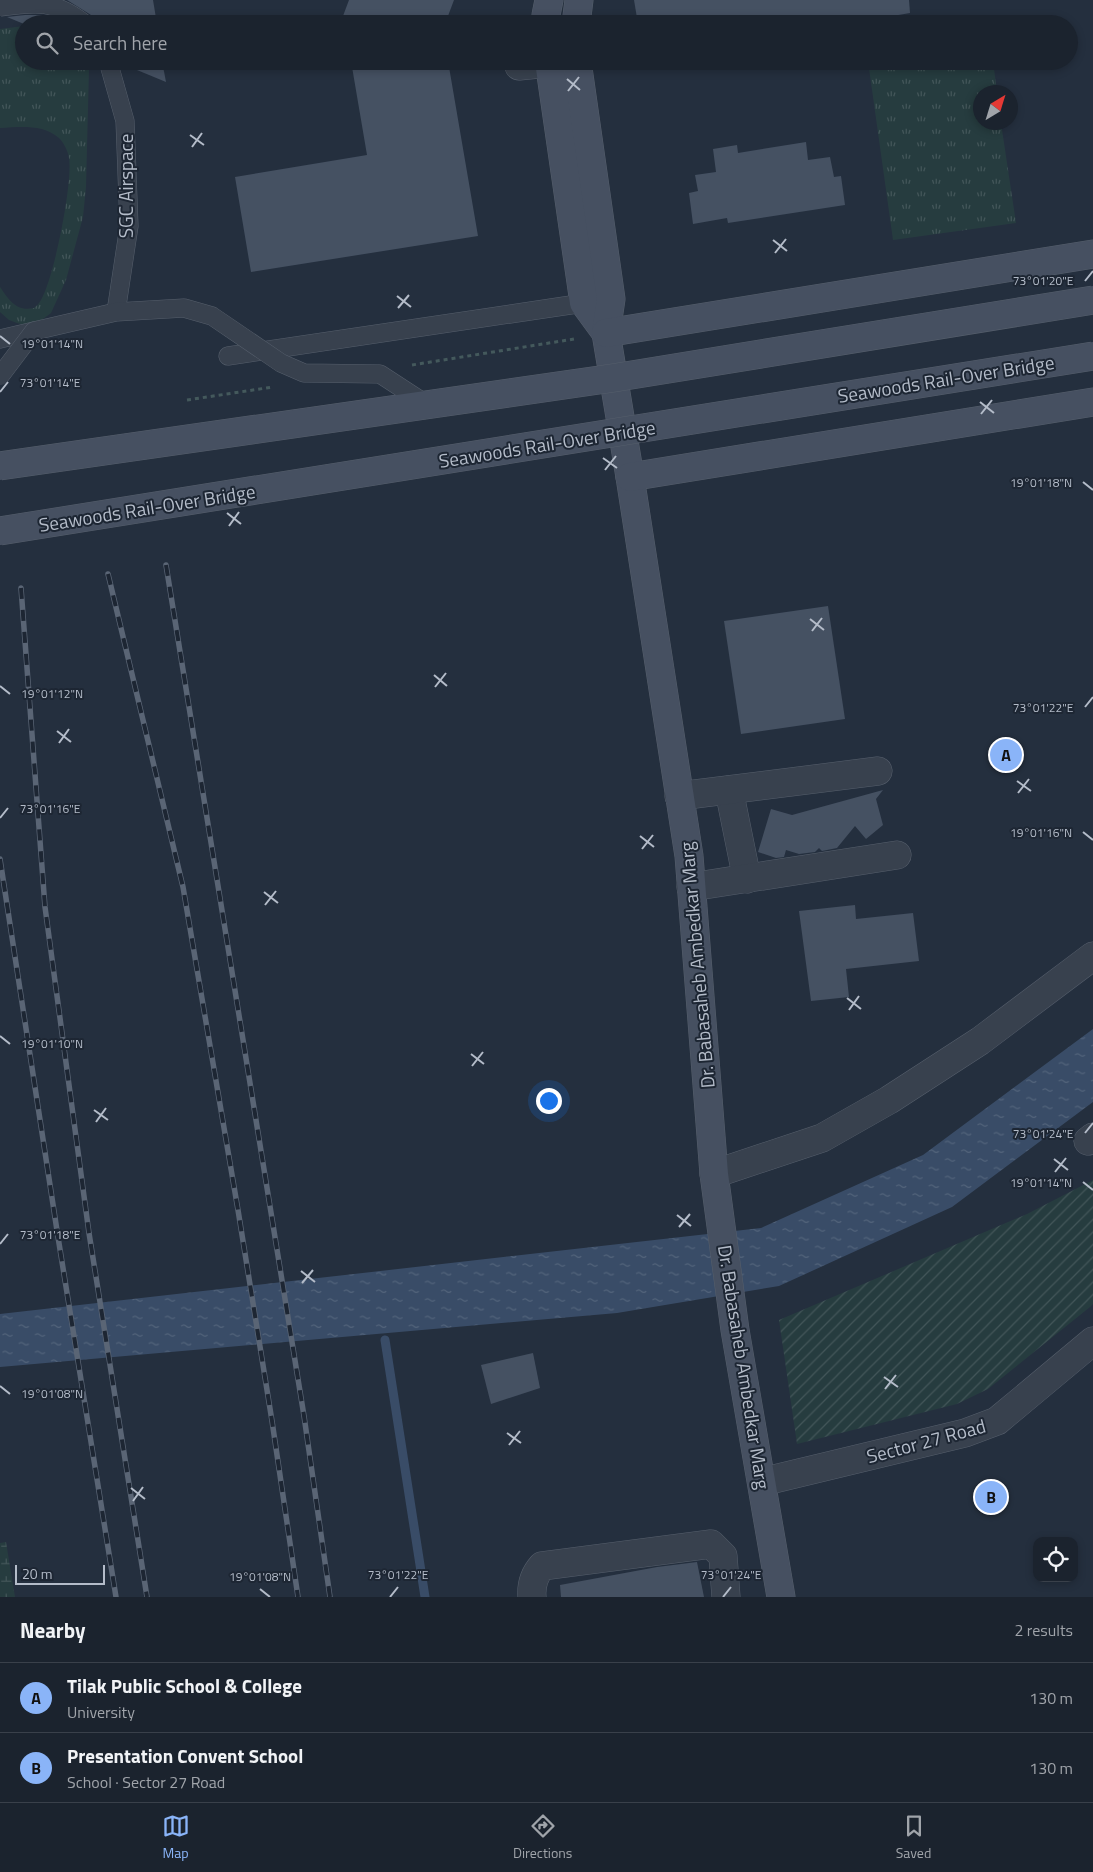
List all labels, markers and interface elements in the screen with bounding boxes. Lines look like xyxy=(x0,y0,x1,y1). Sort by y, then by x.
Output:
search box xyxy=(15,15,1078,70)
text: Search here xyxy=(73,28,167,57)
icon: search xyxy=(33,29,61,57)
north arrow xyxy=(973,85,1018,130)
street label: SGC Airspace xyxy=(111,134,140,238)
text: 73°01'20"E xyxy=(1013,271,1074,290)
text: 19°01'14"N xyxy=(21,334,83,353)
street label: Seawoods Rail-Over Bridge xyxy=(836,347,1056,410)
text: 73°01'14"E xyxy=(20,373,81,392)
street label: Seawoods Rail-Over Bridge xyxy=(437,412,657,475)
text: 19°01'18"N xyxy=(1010,473,1072,492)
street label: Seawoods Rail-Over Bridge xyxy=(37,476,257,539)
text: 19°01'12"N xyxy=(21,684,83,703)
text: 73°01'22"E xyxy=(1013,698,1074,717)
pin: A xyxy=(990,736,1022,774)
text: 73°01'16"E xyxy=(20,799,81,818)
text: 19°01'16"N xyxy=(1010,823,1072,842)
street label: Dr. Babasaheb Ambedkar Marg xyxy=(671,841,722,1089)
text: 19°01'10"N xyxy=(21,1034,83,1053)
your location xyxy=(536,1088,562,1114)
text: 73°01'24"E xyxy=(1013,1124,1074,1143)
text: 19°01'14"N xyxy=(1010,1173,1072,1192)
text: 73°01'18"E xyxy=(20,1225,81,1244)
street label: Dr. Babasaheb Ambedkar Marg xyxy=(711,1243,778,1491)
text: 19°01'08"N xyxy=(21,1384,83,1403)
street label: Sector 27 Road xyxy=(863,1411,989,1470)
pin: B xyxy=(975,1478,1007,1516)
map controls xyxy=(1033,1537,1078,1582)
button: locate xyxy=(1033,1537,1078,1582)
scale bar xyxy=(15,1562,105,1585)
text: 20 m xyxy=(22,1563,52,1584)
text: 73°01'22"E xyxy=(368,1565,429,1584)
text: 73°01'24"E xyxy=(701,1565,762,1584)
text: 19°01'08"N xyxy=(229,1567,291,1586)
text: Nearby xyxy=(20,1614,85,1646)
text: 2 results xyxy=(1014,1618,1073,1642)
text: Tilak Public School & College xyxy=(67,1671,302,1700)
text: A xyxy=(31,1686,41,1710)
text: 130 m xyxy=(1029,1686,1073,1710)
text: University xyxy=(67,1700,135,1724)
text: Presentation Convent School xyxy=(67,1741,303,1770)
text: B xyxy=(31,1756,41,1780)
text: 130 m xyxy=(1029,1756,1073,1780)
text: School · Sector 27 Road xyxy=(67,1770,225,1794)
tab: Map xyxy=(162,1812,190,1863)
tab: Directions xyxy=(513,1812,572,1863)
tab: Saved xyxy=(896,1812,931,1863)

